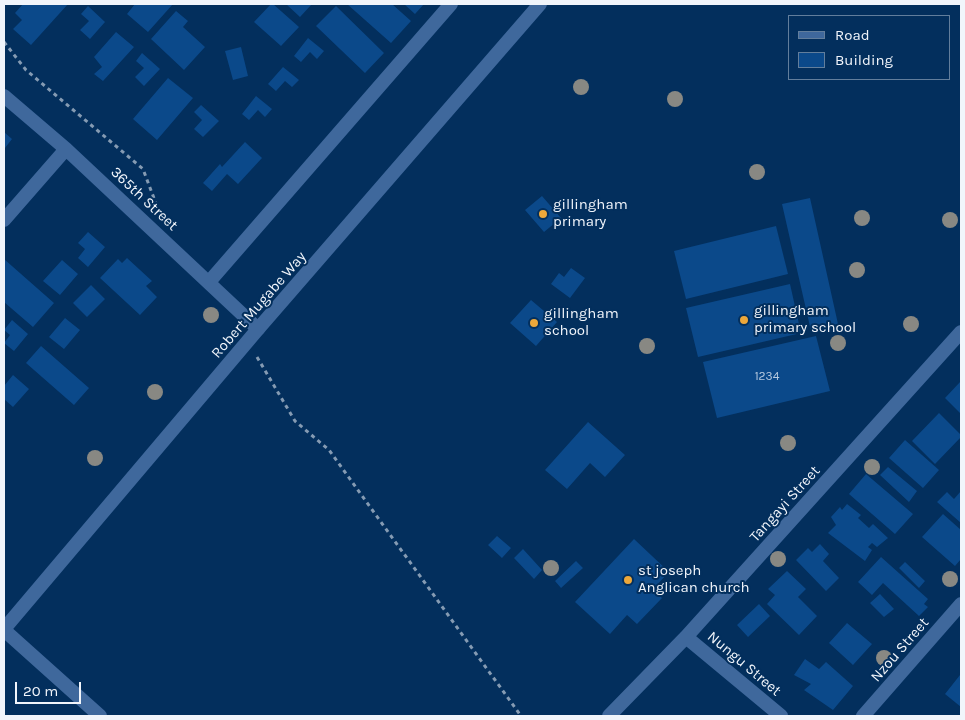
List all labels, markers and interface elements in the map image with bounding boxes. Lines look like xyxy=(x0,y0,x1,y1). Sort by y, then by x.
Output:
legend xyxy=(788,15,950,80)
text: Road xyxy=(835,26,870,44)
text: Building xyxy=(835,51,893,69)
street label: 365th Street xyxy=(107,163,181,235)
place label: gillingham primary xyxy=(553,196,628,231)
marker: gillingham primary xyxy=(537,208,549,220)
street label: Robert Mugabe Way xyxy=(208,248,310,362)
place label: gillingham primary school xyxy=(754,302,856,337)
place label: gillingham school xyxy=(544,305,619,340)
marker: gillingham primary school xyxy=(738,314,750,326)
marker: gillingham school xyxy=(528,317,540,329)
house number: 1234 xyxy=(755,370,779,384)
street label: Tangayi Street xyxy=(746,462,824,546)
place label: st joseph Anglican church xyxy=(638,562,750,597)
marker: st joseph Anglican church xyxy=(622,574,634,586)
street label: Nzou Street xyxy=(867,614,933,686)
street label: Nungu Street xyxy=(703,628,785,700)
scale bar xyxy=(18,672,84,704)
text: 20 m xyxy=(23,682,58,700)

